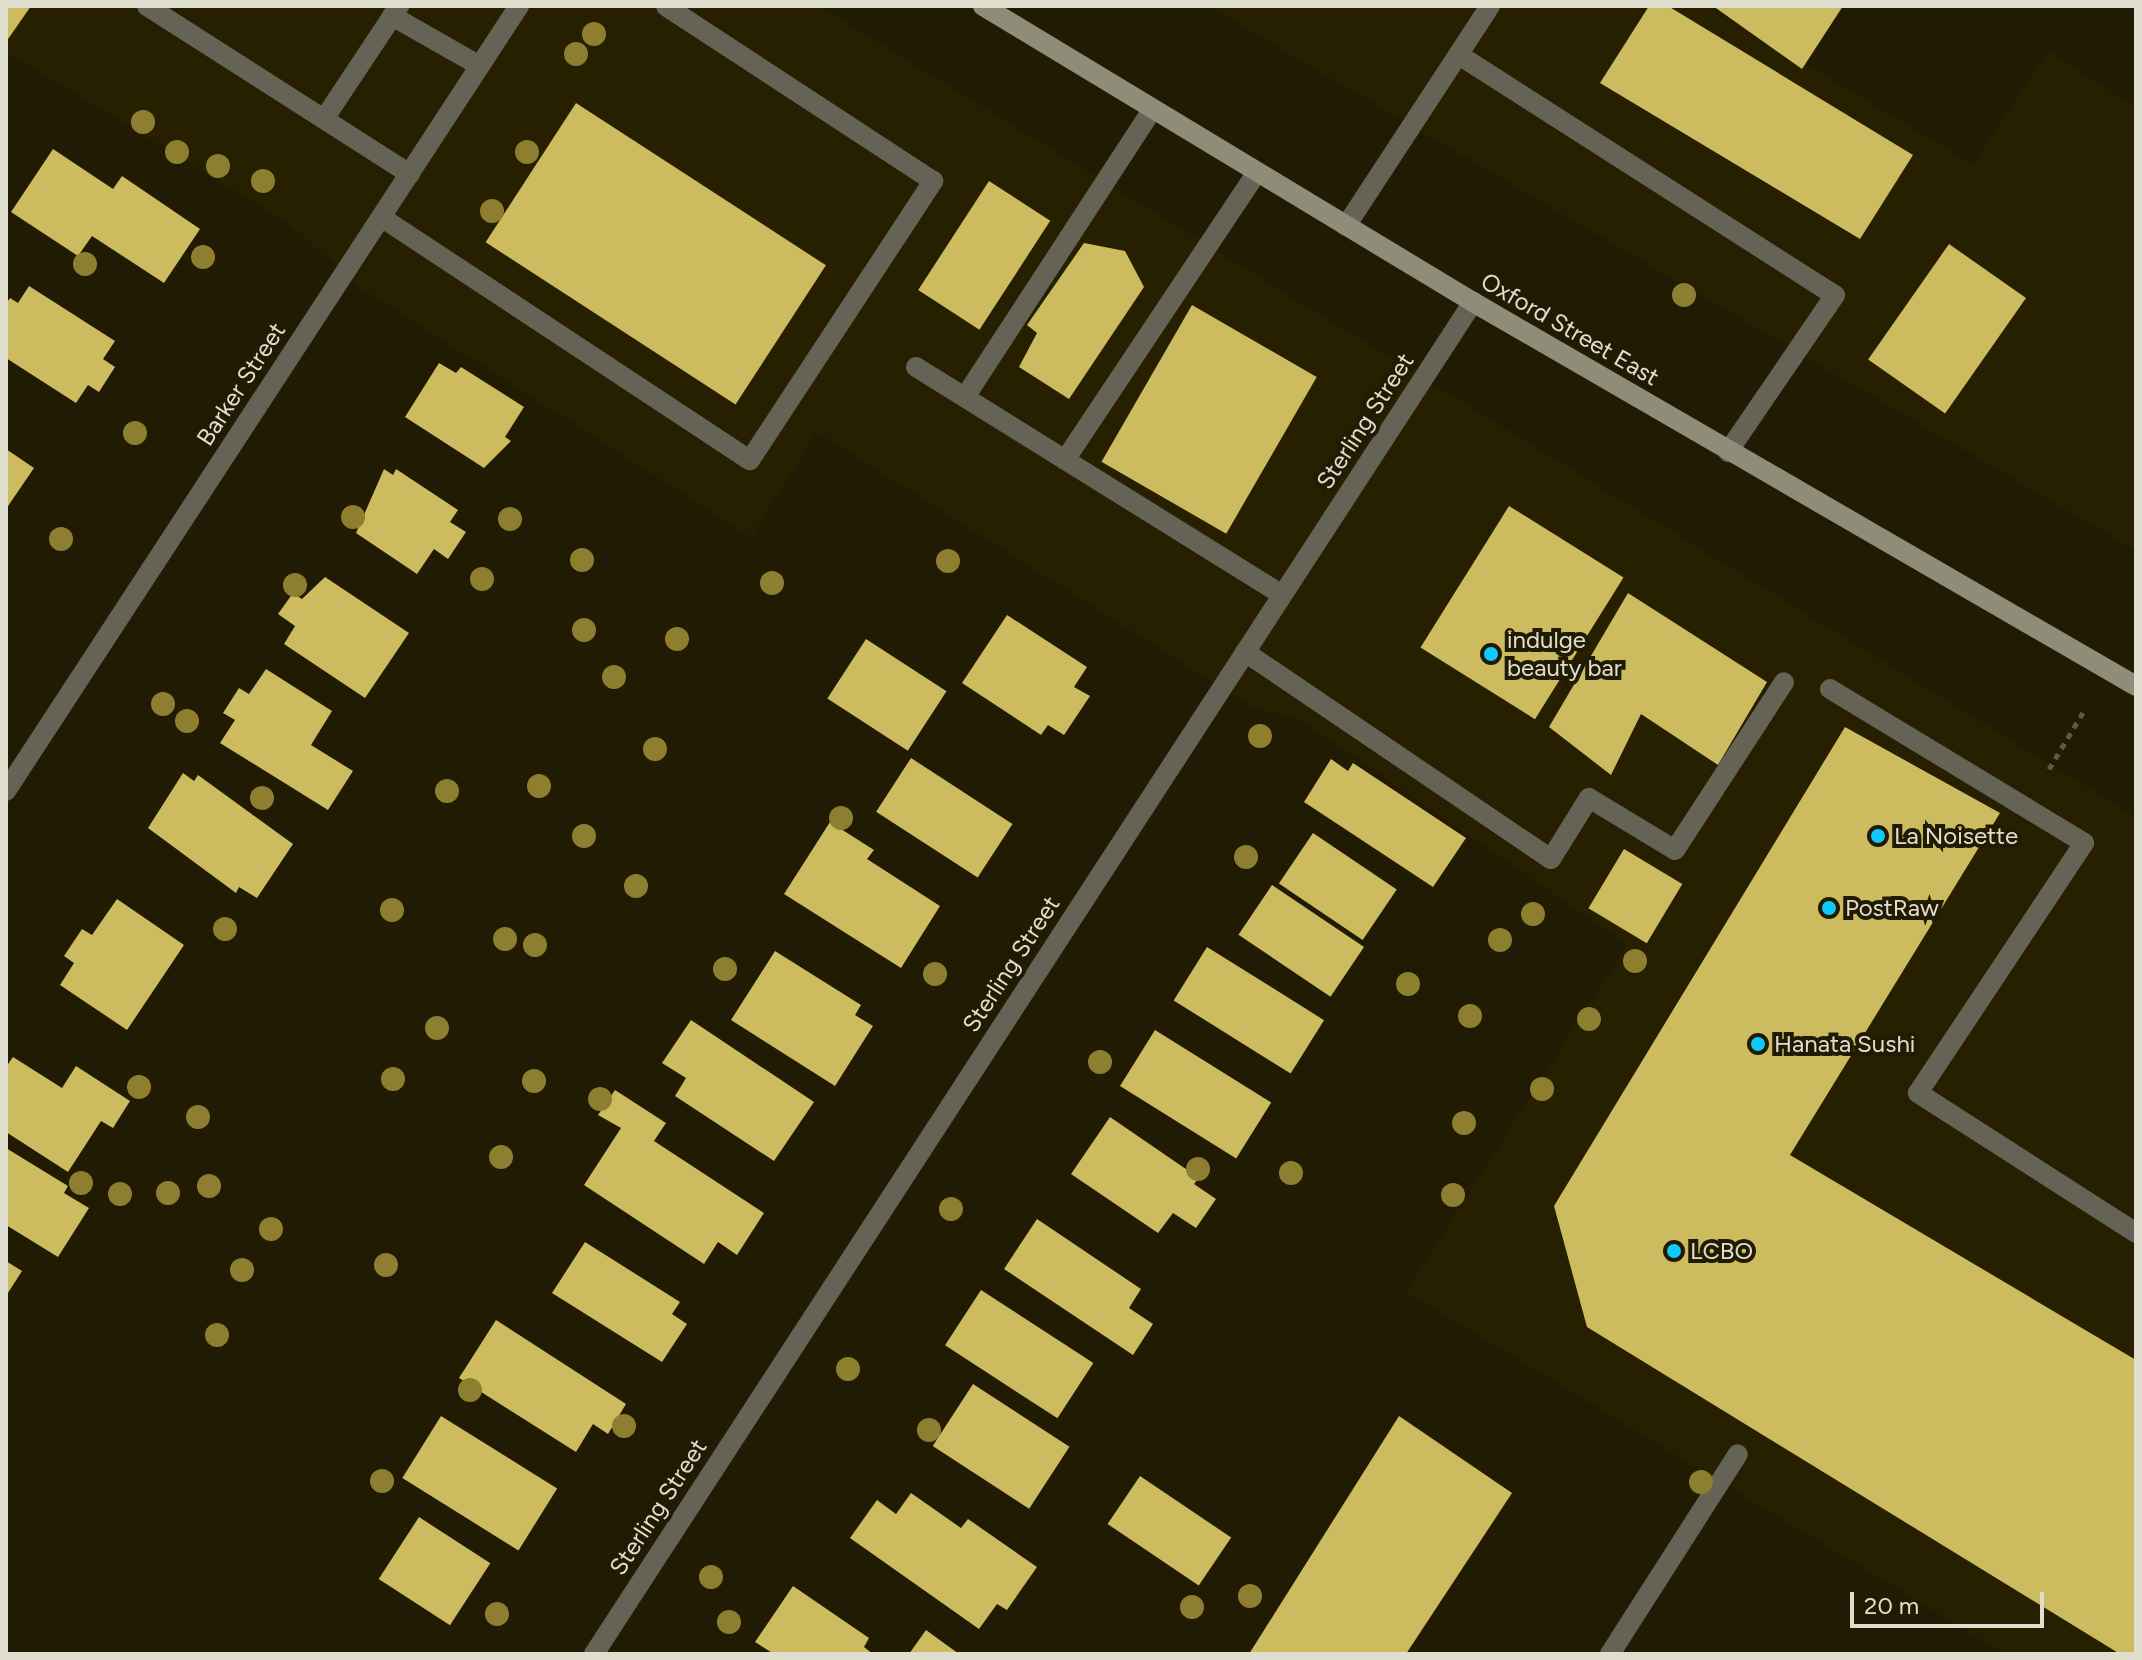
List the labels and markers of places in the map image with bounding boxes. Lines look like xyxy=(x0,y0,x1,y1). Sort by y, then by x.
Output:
place label: indulge beauty bar xyxy=(1507,626,1622,682)
marker: indulge beauty bar xyxy=(1482,645,1500,663)
place label: La Noisette xyxy=(1894,822,2018,850)
marker: La Noisette xyxy=(1869,827,1887,845)
place label: PostRaw xyxy=(1845,894,1939,922)
marker: PostRaw xyxy=(1820,899,1838,917)
place label: Hanata Sushi xyxy=(1774,1030,1915,1058)
marker: Hanata Sushi xyxy=(1749,1035,1767,1053)
place label: LCBO xyxy=(1690,1237,1753,1265)
marker: LCBO xyxy=(1665,1242,1683,1260)

